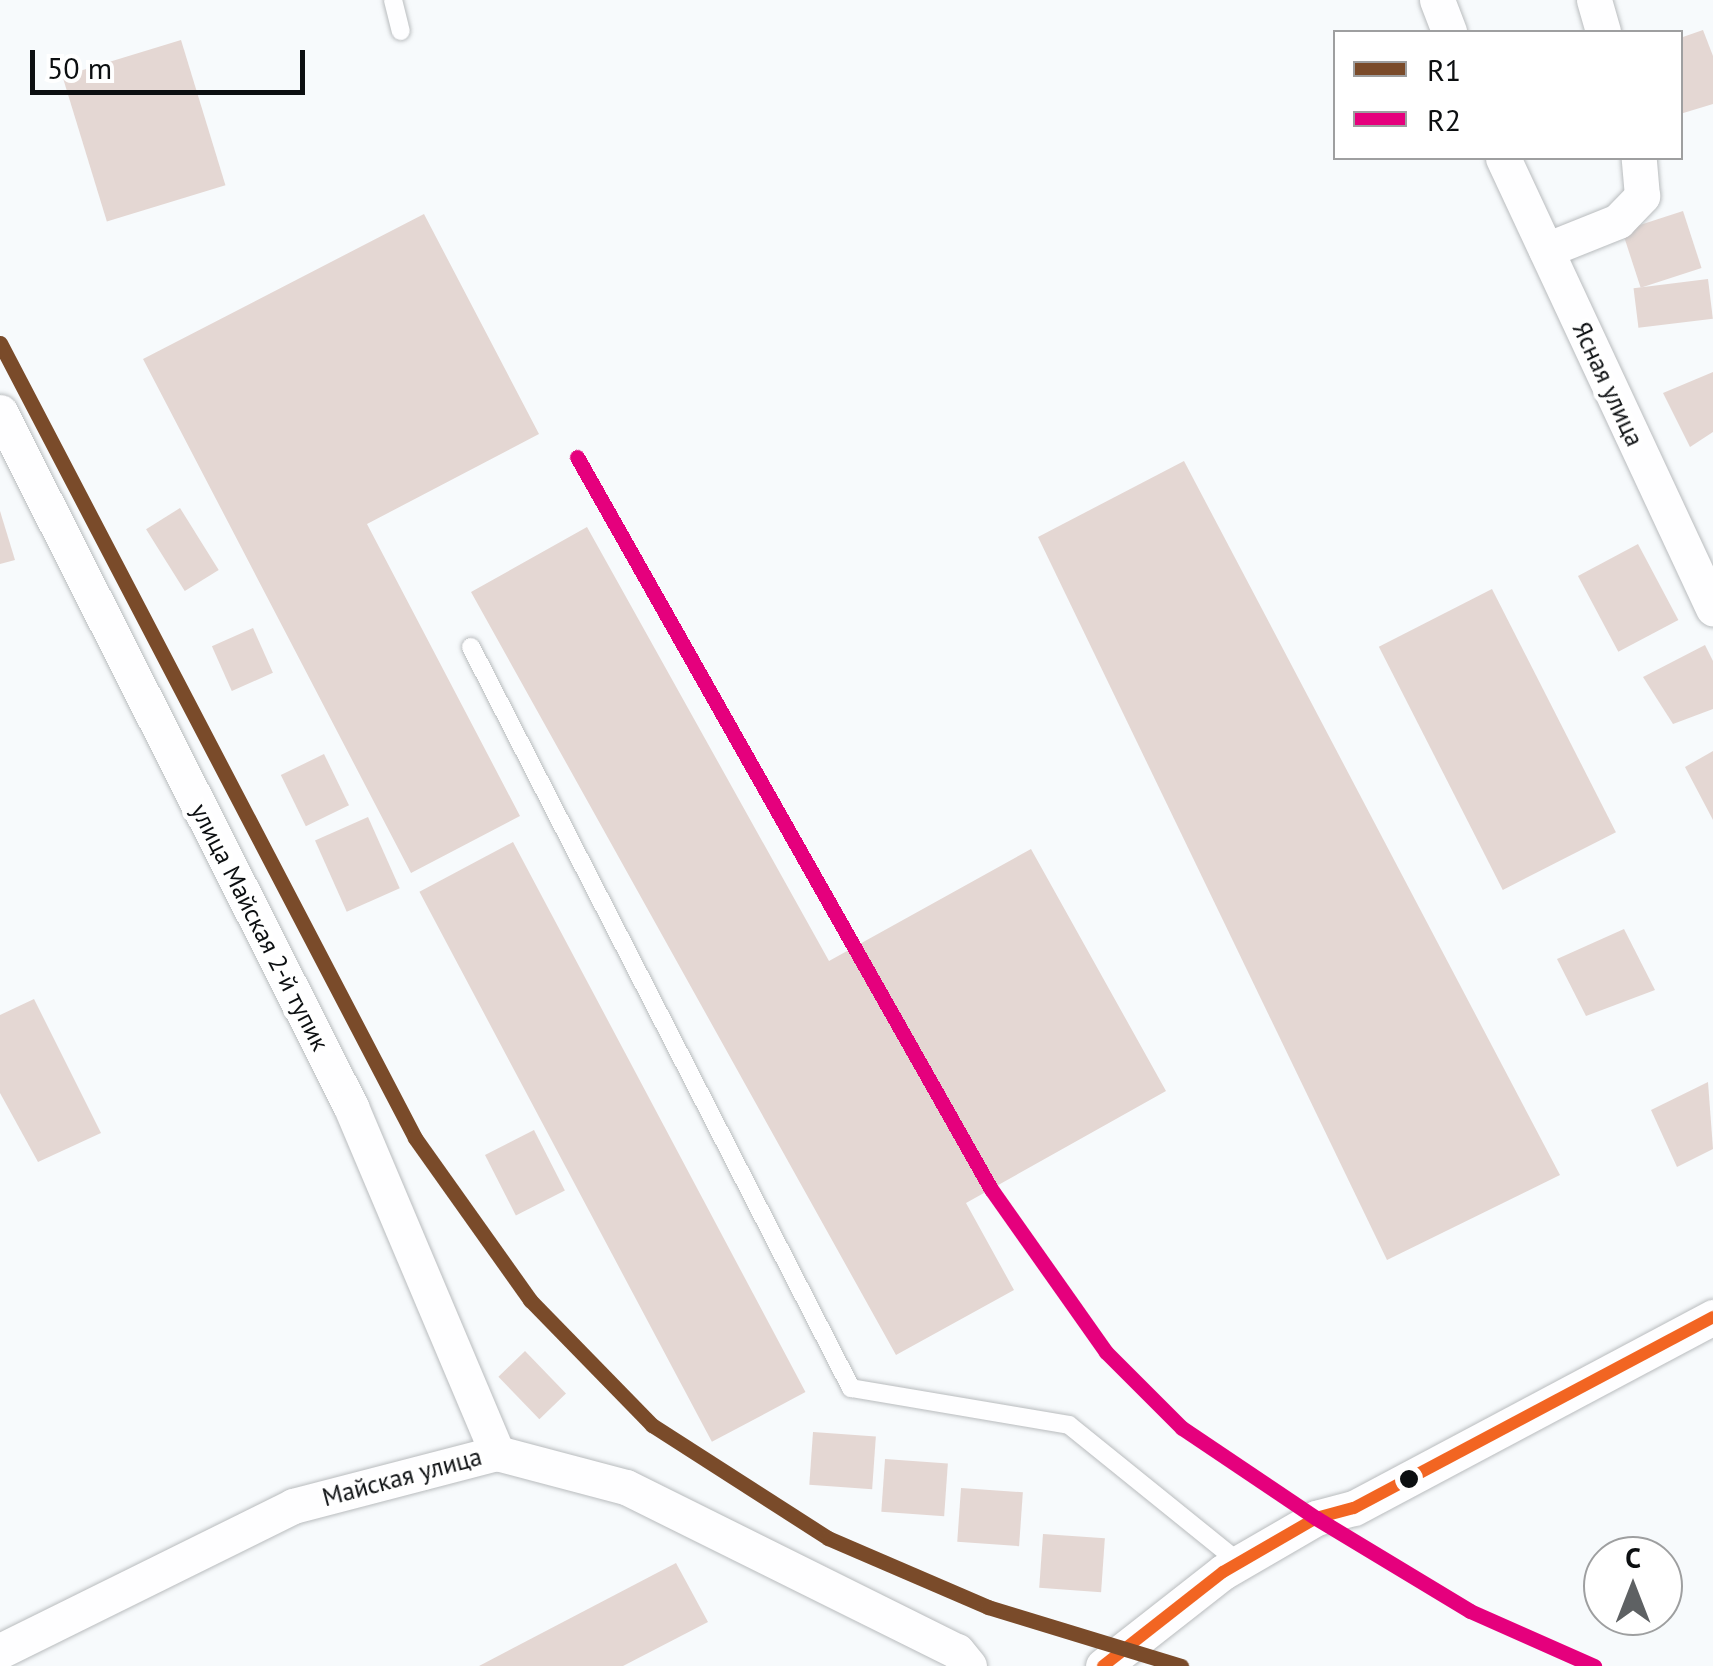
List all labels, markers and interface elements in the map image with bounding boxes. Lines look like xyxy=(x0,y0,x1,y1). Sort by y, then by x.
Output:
scale bar xyxy=(35,30,310,92)
legend xyxy=(1333,30,1683,160)
text: 50 m xyxy=(47,48,112,87)
text: R1 xyxy=(1427,50,1461,89)
text: R2 xyxy=(1427,100,1461,139)
street label: Ясная улица xyxy=(1566,317,1650,451)
street label: улица Майская 2-й тупик xyxy=(184,798,336,1056)
street label: Майская улица xyxy=(319,1441,485,1513)
unlabelled marker xyxy=(1399,1469,1419,1489)
north arrow xyxy=(1583,1536,1683,1636)
text: С xyxy=(1625,1539,1641,1576)

